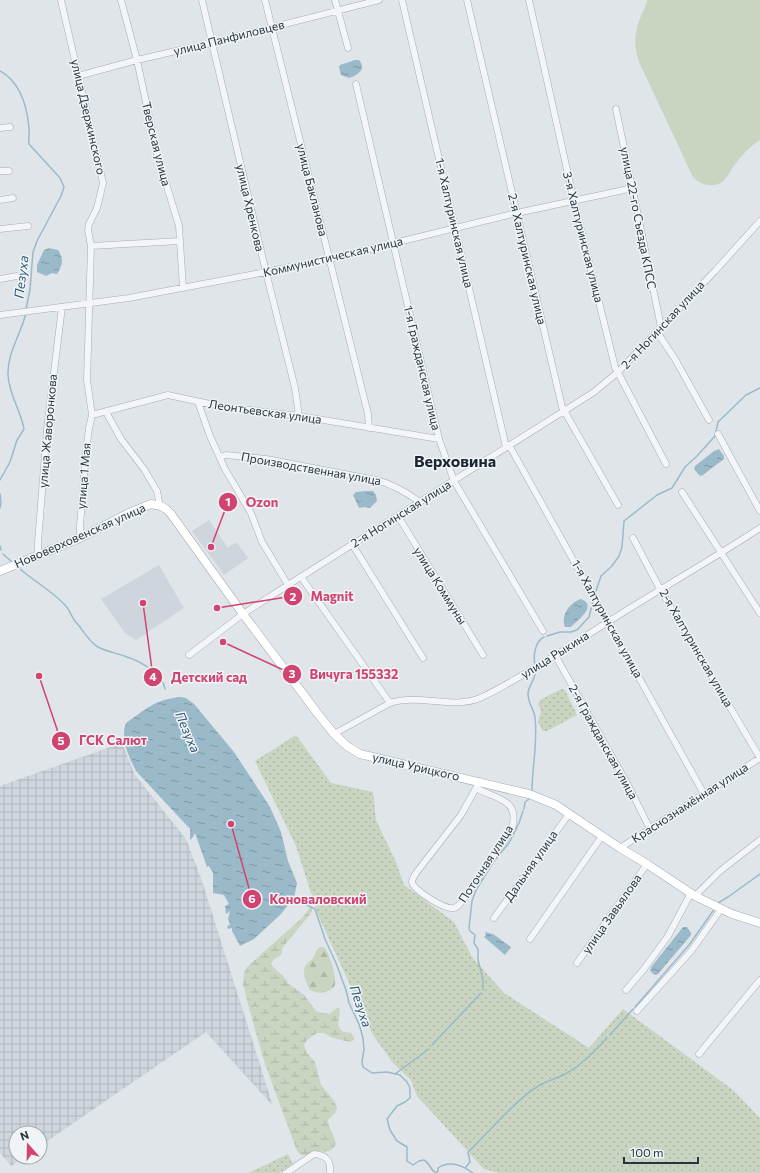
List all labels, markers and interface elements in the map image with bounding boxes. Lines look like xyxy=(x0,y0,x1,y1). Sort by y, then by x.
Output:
street label: улица Панфиловцев xyxy=(172,16,286,58)
street label: улица Дзержинского xyxy=(69,58,109,176)
street label: Тверская улица xyxy=(140,100,174,187)
street label: улица Бакланова xyxy=(295,142,331,238)
street label: улица 22-го Съезда КПСС xyxy=(618,145,660,290)
street label: 1-я Халтуринская улица xyxy=(433,157,477,289)
street label: улица Хренкова xyxy=(234,163,268,253)
street label: 3-я Халтуринская улица xyxy=(561,170,607,304)
street label: 2-я Халтуринская улица xyxy=(506,192,550,326)
street label: Коммунистическая улица xyxy=(262,233,404,279)
water label: Пезуха xyxy=(10,254,32,299)
street label: 2-я Ногинская улица xyxy=(618,277,707,371)
street label: 1-я Гражданская улица xyxy=(402,304,444,431)
street label: улица Жаворонкова xyxy=(35,373,59,488)
street label: Леонтьевская улица xyxy=(208,396,322,426)
street label: улица 1 Мая xyxy=(73,442,93,510)
street label: Производственная улица xyxy=(240,449,382,487)
district label: Верховина xyxy=(414,451,496,470)
street label: 2-я Ногинская улица xyxy=(348,477,453,550)
callout: Ozon xyxy=(218,490,287,515)
text: 1 xyxy=(225,494,231,508)
text: Ozon xyxy=(246,494,278,510)
street label: Нововерховенская улица xyxy=(12,500,147,570)
street label: улица Коммуны xyxy=(411,544,470,627)
street label: 1-я Халтуринская улица xyxy=(570,557,646,680)
callout: Magnit xyxy=(283,584,362,609)
street label: 2-я Халтуринская улица xyxy=(657,586,736,709)
text: Magnit xyxy=(310,588,354,604)
text: 2 xyxy=(290,589,297,603)
street label: улица Рыкина xyxy=(518,628,591,681)
callout: Вичуга 155332 xyxy=(282,662,407,687)
callout: Детский сад xyxy=(143,665,255,690)
text: 3 xyxy=(289,666,296,680)
text: Вичуга 155332 xyxy=(310,666,398,682)
text: 4 xyxy=(149,669,157,683)
text: Детский сад xyxy=(171,669,247,685)
street label: 2-я Гражданская улица xyxy=(566,682,641,801)
water label: Пезуха xyxy=(172,709,204,755)
callout: ГСК Салют xyxy=(51,728,155,753)
text: ГСК Салют xyxy=(79,732,148,748)
text: 5 xyxy=(58,733,65,747)
street label: улица Урицкого xyxy=(371,749,461,783)
street label: Краснознамённая улица xyxy=(629,759,750,845)
street label: Поточная улица xyxy=(455,822,515,905)
street label: Дальняя улица xyxy=(501,827,560,904)
street label: улица Завьялова xyxy=(579,871,644,956)
callout: Коноваловский xyxy=(242,887,375,912)
text: 6 xyxy=(248,891,256,905)
text: Коноваловский xyxy=(270,891,366,907)
water label: Пезуха xyxy=(346,983,376,1029)
north arrow xyxy=(8,1125,48,1165)
text: N xyxy=(18,1128,31,1143)
scale bar xyxy=(624,1139,698,1165)
text: 100 m xyxy=(630,1145,664,1159)

